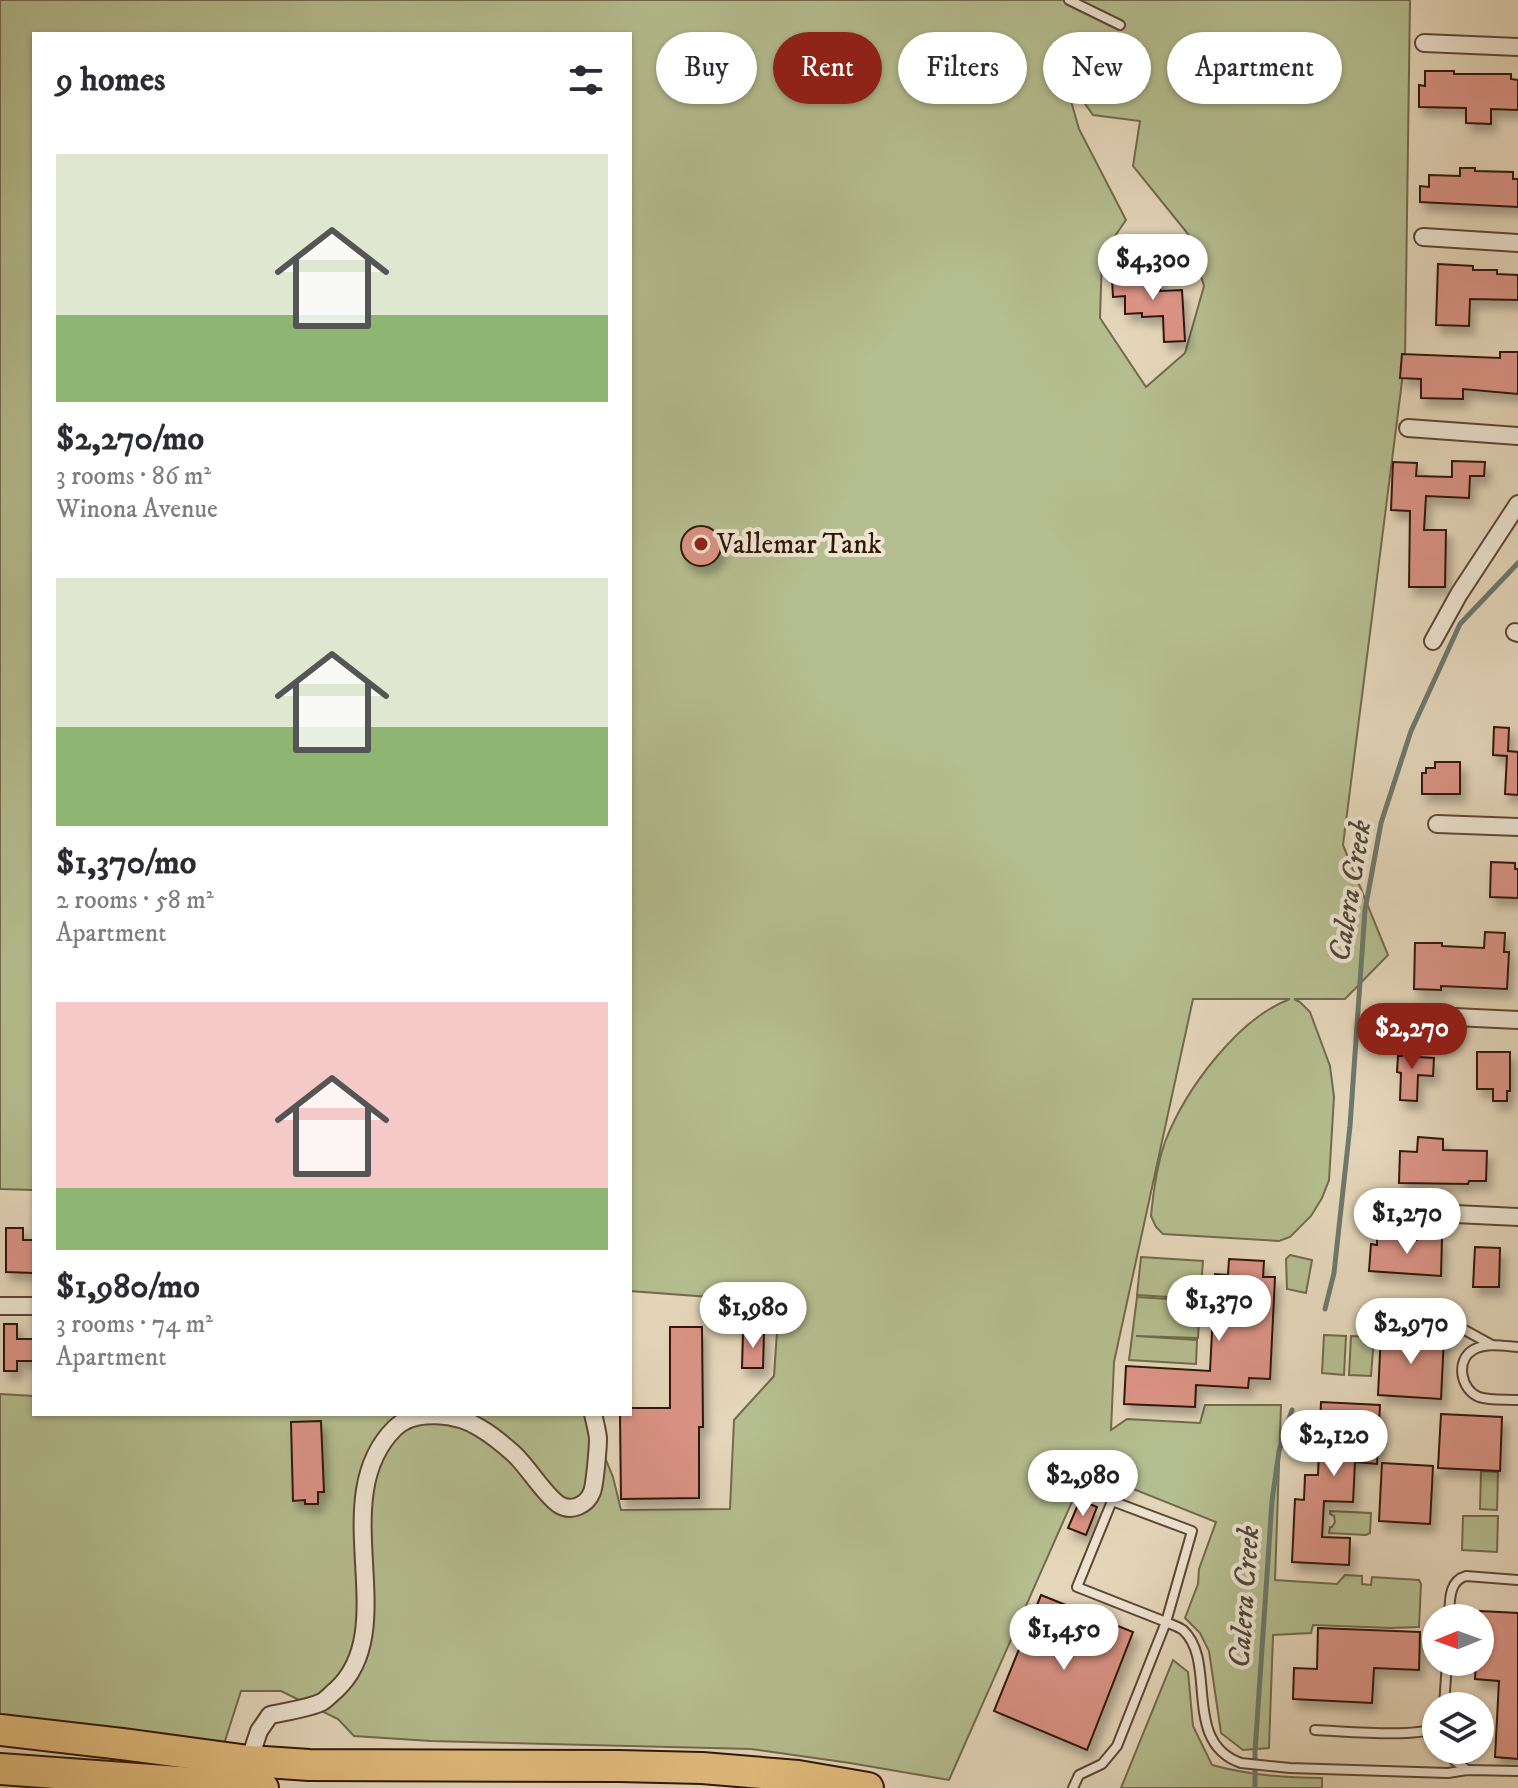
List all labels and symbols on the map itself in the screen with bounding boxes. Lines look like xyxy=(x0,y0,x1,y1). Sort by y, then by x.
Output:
pin: $4,300 xyxy=(1088,234,1218,302)
place label: Vallemar Tank xyxy=(716,527,882,562)
marker: Vallemar Tank xyxy=(692,535,710,553)
water label: Calera Creek xyxy=(1322,817,1381,964)
pin: $2,270 xyxy=(1347,1003,1477,1071)
pin: $1,270 xyxy=(1342,1188,1472,1256)
pin: $1,370 xyxy=(1154,1275,1284,1343)
pin: $1,980 xyxy=(688,1282,818,1350)
pin: $2,970 xyxy=(1346,1298,1476,1366)
pin: $2,120 xyxy=(1269,1410,1399,1478)
pin: $2,980 xyxy=(1018,1450,1148,1518)
water label: Calera Creek xyxy=(1222,1524,1268,1669)
pin: $1,450 xyxy=(999,1604,1129,1672)
north arrow xyxy=(1422,1604,1494,1676)

